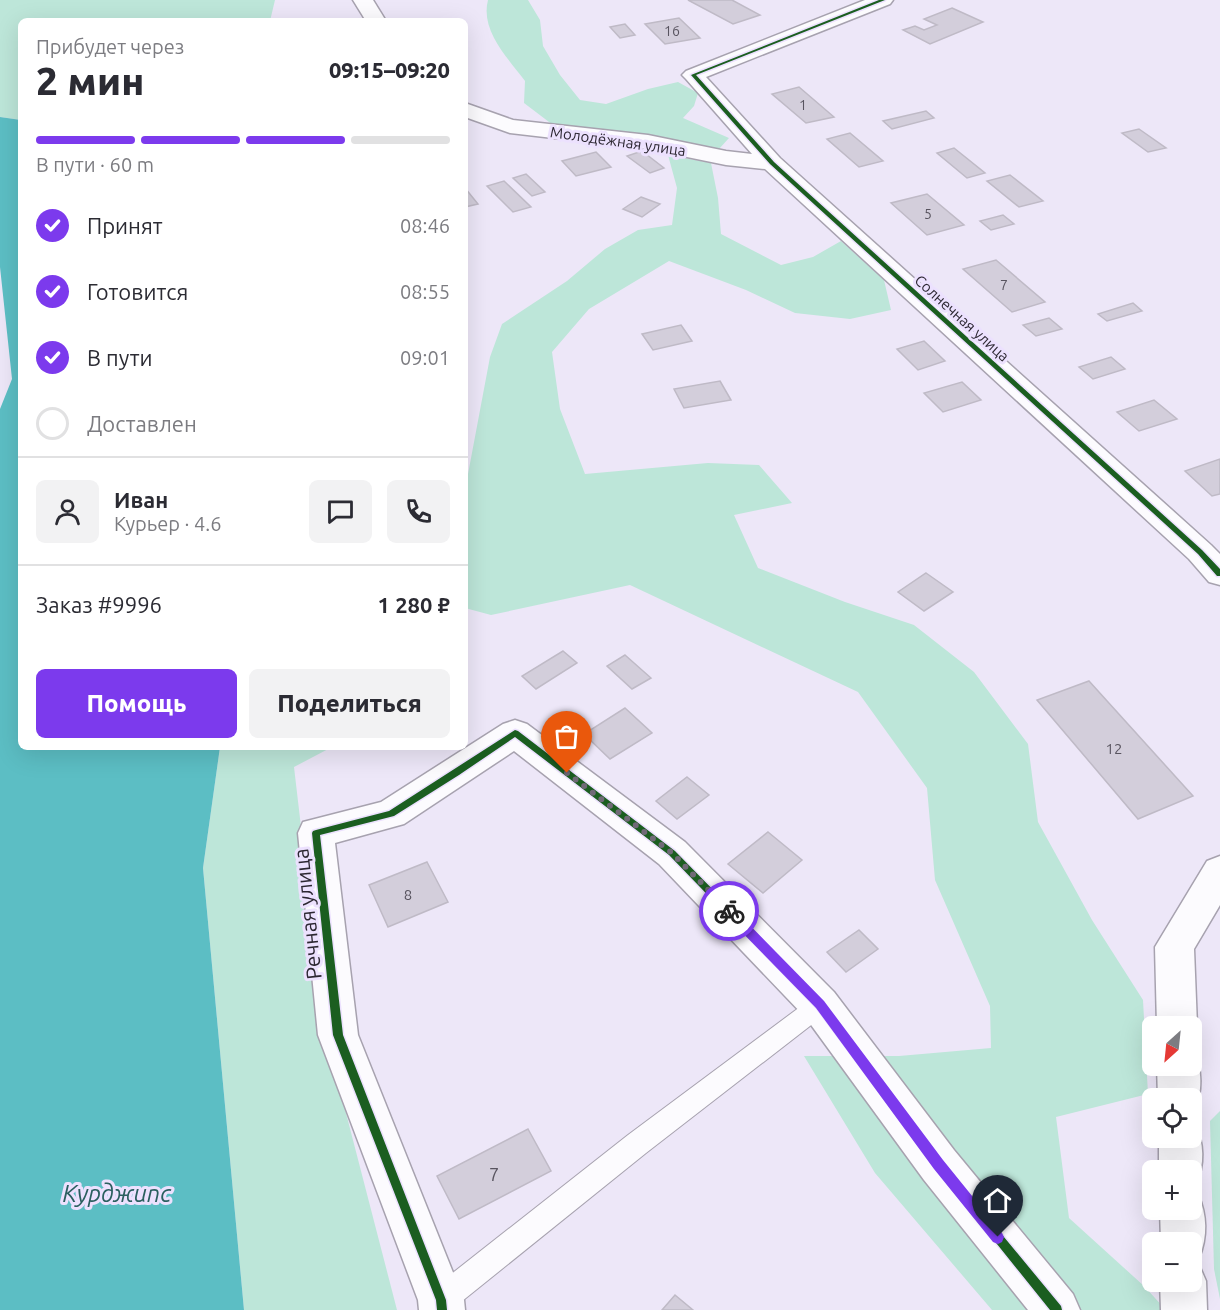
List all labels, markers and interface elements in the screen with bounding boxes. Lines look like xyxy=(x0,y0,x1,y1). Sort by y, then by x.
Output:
house number: 16 xyxy=(664,23,680,39)
text: Прибудет через xyxy=(36,35,184,58)
text: 09:15–09:20 xyxy=(329,57,450,82)
text: 2 мин xyxy=(36,59,144,102)
house number: 1 xyxy=(799,97,807,113)
street label: Молодёжная улица xyxy=(549,123,687,159)
text: В пути · 60 m xyxy=(36,153,154,176)
house number: 5 xyxy=(924,206,932,222)
icon: check xyxy=(36,209,69,242)
text: Принят xyxy=(87,213,163,238)
text: 08:46 xyxy=(400,214,450,237)
street label: Солнечная улица xyxy=(911,271,1013,365)
icon: check xyxy=(36,275,69,308)
house number: 7 xyxy=(1000,277,1008,293)
text: Готовится xyxy=(87,279,188,304)
text: 08:55 xyxy=(400,280,450,303)
icon: check xyxy=(36,341,69,374)
text: В пути xyxy=(87,345,153,370)
text: 09:01 xyxy=(400,346,450,369)
text: Доставлен xyxy=(87,411,197,436)
button: person xyxy=(36,480,99,543)
button: chat xyxy=(309,480,372,543)
button: phone xyxy=(387,480,450,543)
text: Иван xyxy=(114,487,168,512)
text: Курьер · 4.6 xyxy=(114,512,221,535)
text: Заказ #9996 xyxy=(36,592,162,617)
text: 1 280 ₽ xyxy=(378,592,450,617)
button: Помощь xyxy=(36,669,237,738)
button: Поделиться xyxy=(249,669,450,738)
pin xyxy=(541,711,592,773)
icon: bag xyxy=(550,720,583,753)
house number: 12 xyxy=(1106,740,1122,757)
street label: Речная улица xyxy=(288,847,326,981)
courier xyxy=(699,881,759,941)
house number: 8 xyxy=(404,886,412,903)
icon: bike xyxy=(713,895,746,928)
north arrow xyxy=(1142,1016,1202,1076)
map controls xyxy=(1142,1016,1202,1292)
button: locate xyxy=(1142,1088,1202,1148)
button: + xyxy=(1142,1160,1202,1220)
house number: 7 xyxy=(489,1164,499,1184)
pin xyxy=(972,1175,1023,1237)
water label: Курджипс xyxy=(63,1180,172,1207)
icon: home xyxy=(981,1184,1014,1217)
button: − xyxy=(1142,1232,1202,1292)

